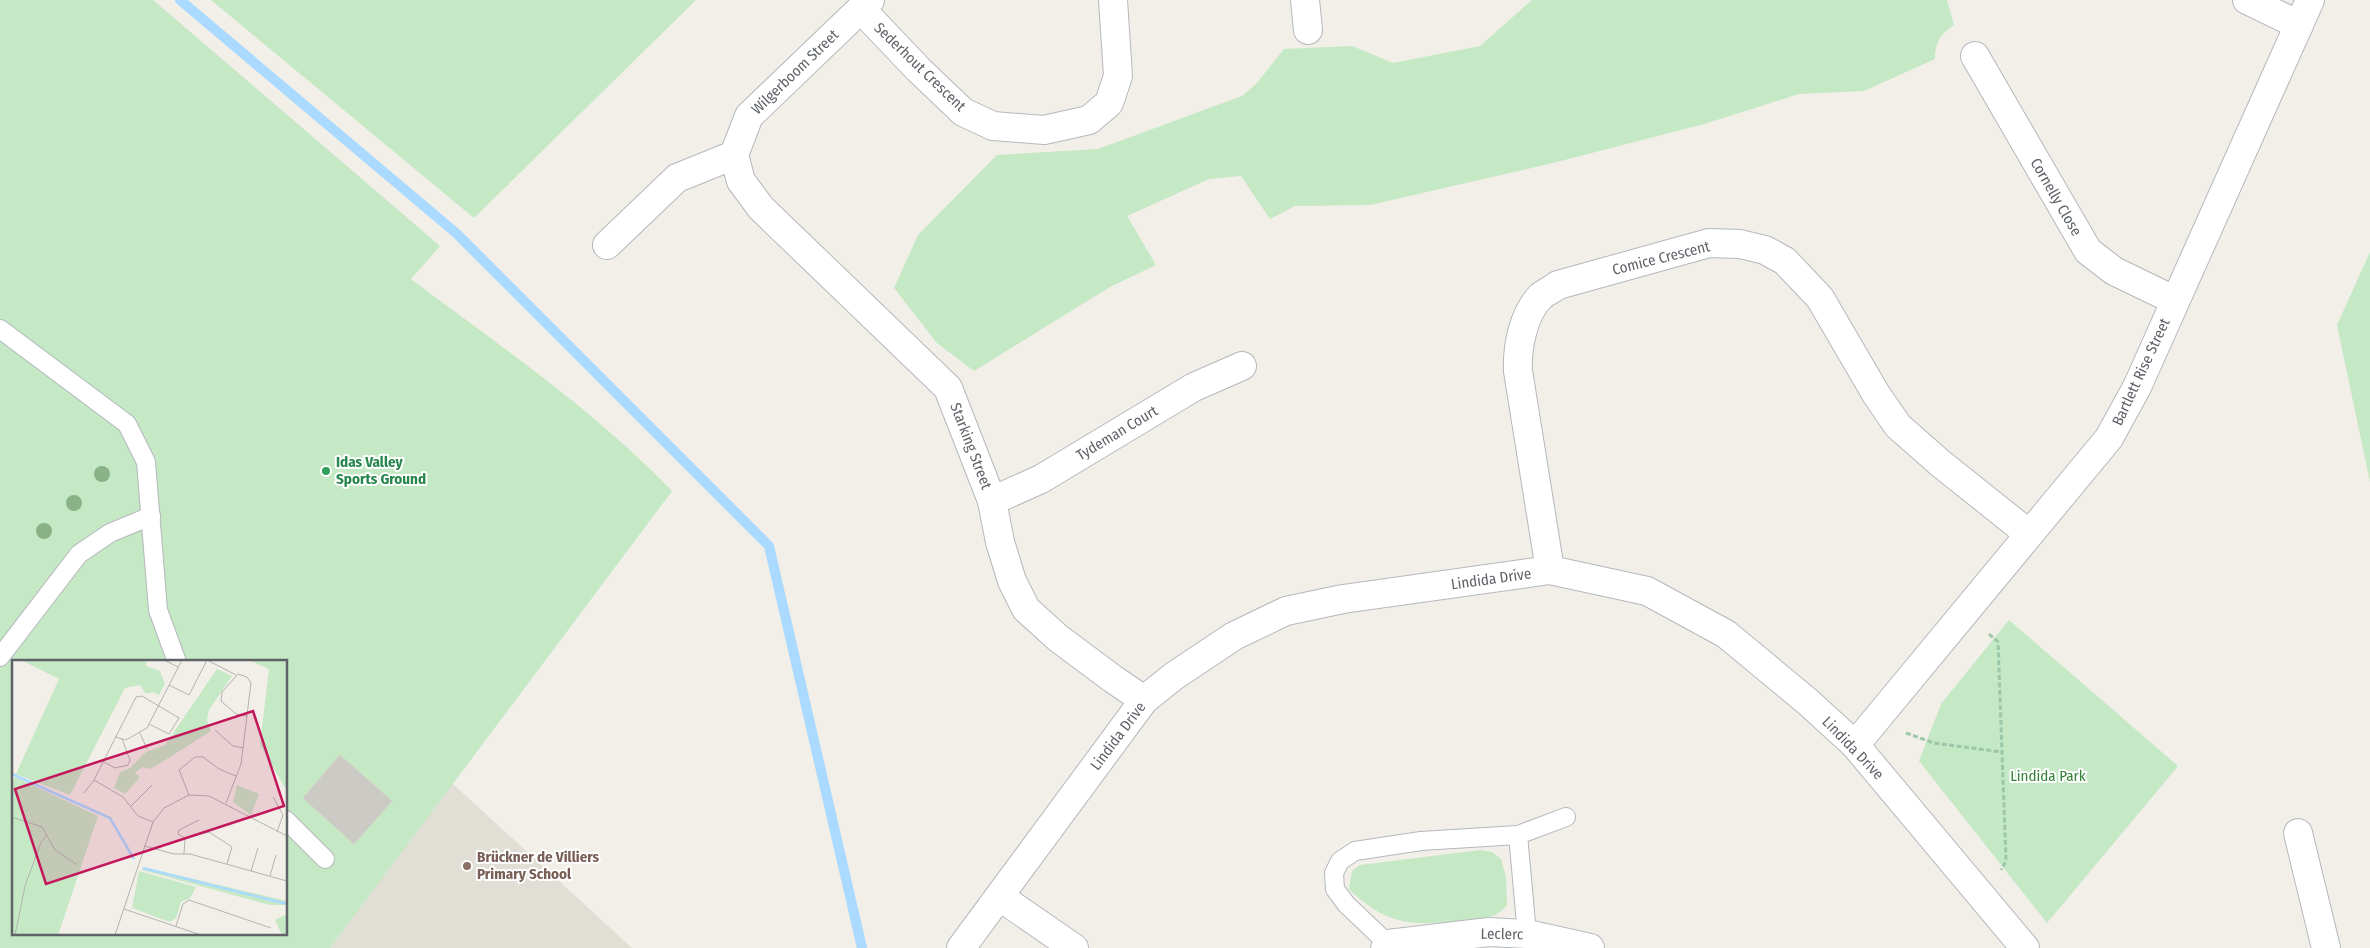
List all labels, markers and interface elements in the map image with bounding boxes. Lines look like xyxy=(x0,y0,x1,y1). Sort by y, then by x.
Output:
street label: Sederhout Crescent xyxy=(871,19,969,115)
street label: Wilgerboom Street xyxy=(748,26,842,118)
street label: Cornelly Close xyxy=(2027,155,2085,239)
street label: Comice Crescent xyxy=(1610,237,1712,279)
street label: Bartlett Rise Street xyxy=(2108,315,2174,429)
street label: Starking Street xyxy=(946,400,996,492)
street label: Tydeman Court xyxy=(1073,402,1161,464)
place label: Idas Valley Sports Ground xyxy=(336,453,426,488)
marker: Idas Valley Sports Ground xyxy=(320,465,332,477)
street label: Lindida Drive xyxy=(1450,564,1532,594)
inset map xyxy=(12,660,288,936)
street label: Lindida Drive xyxy=(1086,698,1150,774)
street label: Lindida Drive xyxy=(1818,713,1888,783)
park label: Lindida Park xyxy=(2010,767,2086,785)
place label: Brückner de Villiers Primary School xyxy=(477,848,600,883)
marker: Brückner de Villiers Primary School xyxy=(461,860,473,872)
street label: Leclerc xyxy=(1481,925,1524,943)

